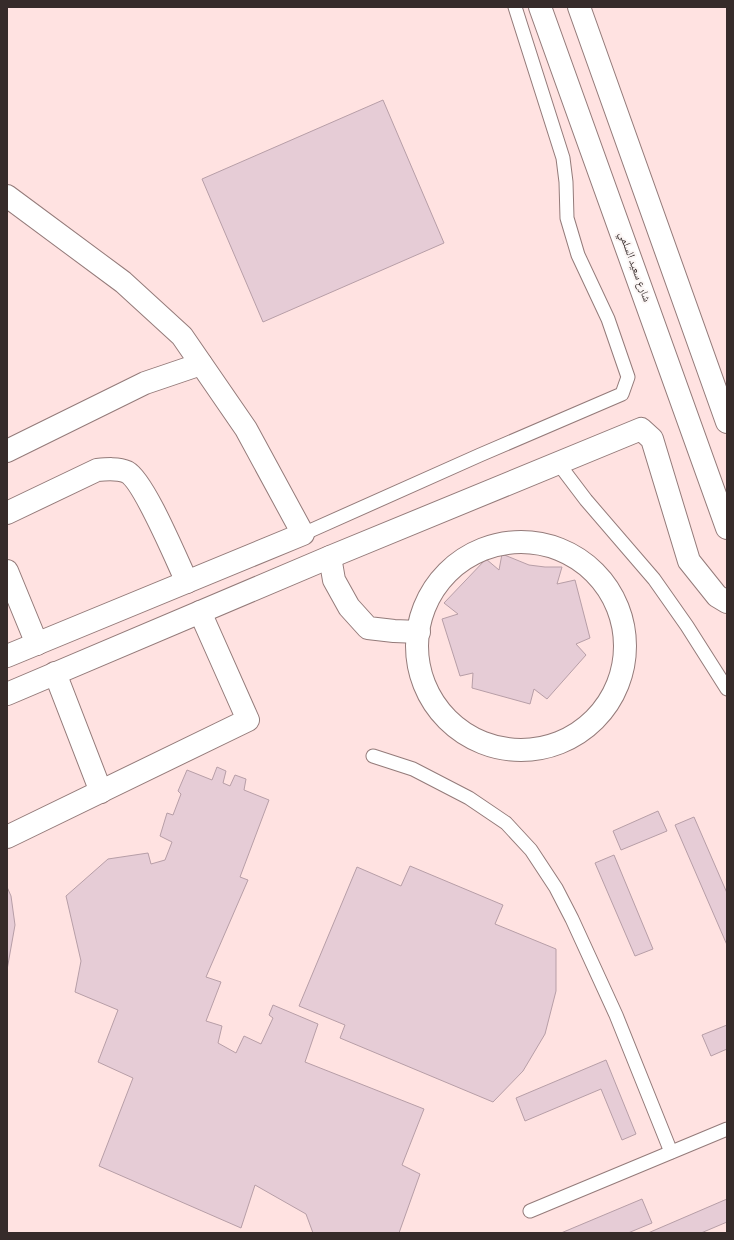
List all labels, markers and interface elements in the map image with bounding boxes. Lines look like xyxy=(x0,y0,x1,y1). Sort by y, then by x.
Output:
street label: شارع سعيد السلمي xyxy=(612,229,656,305)

